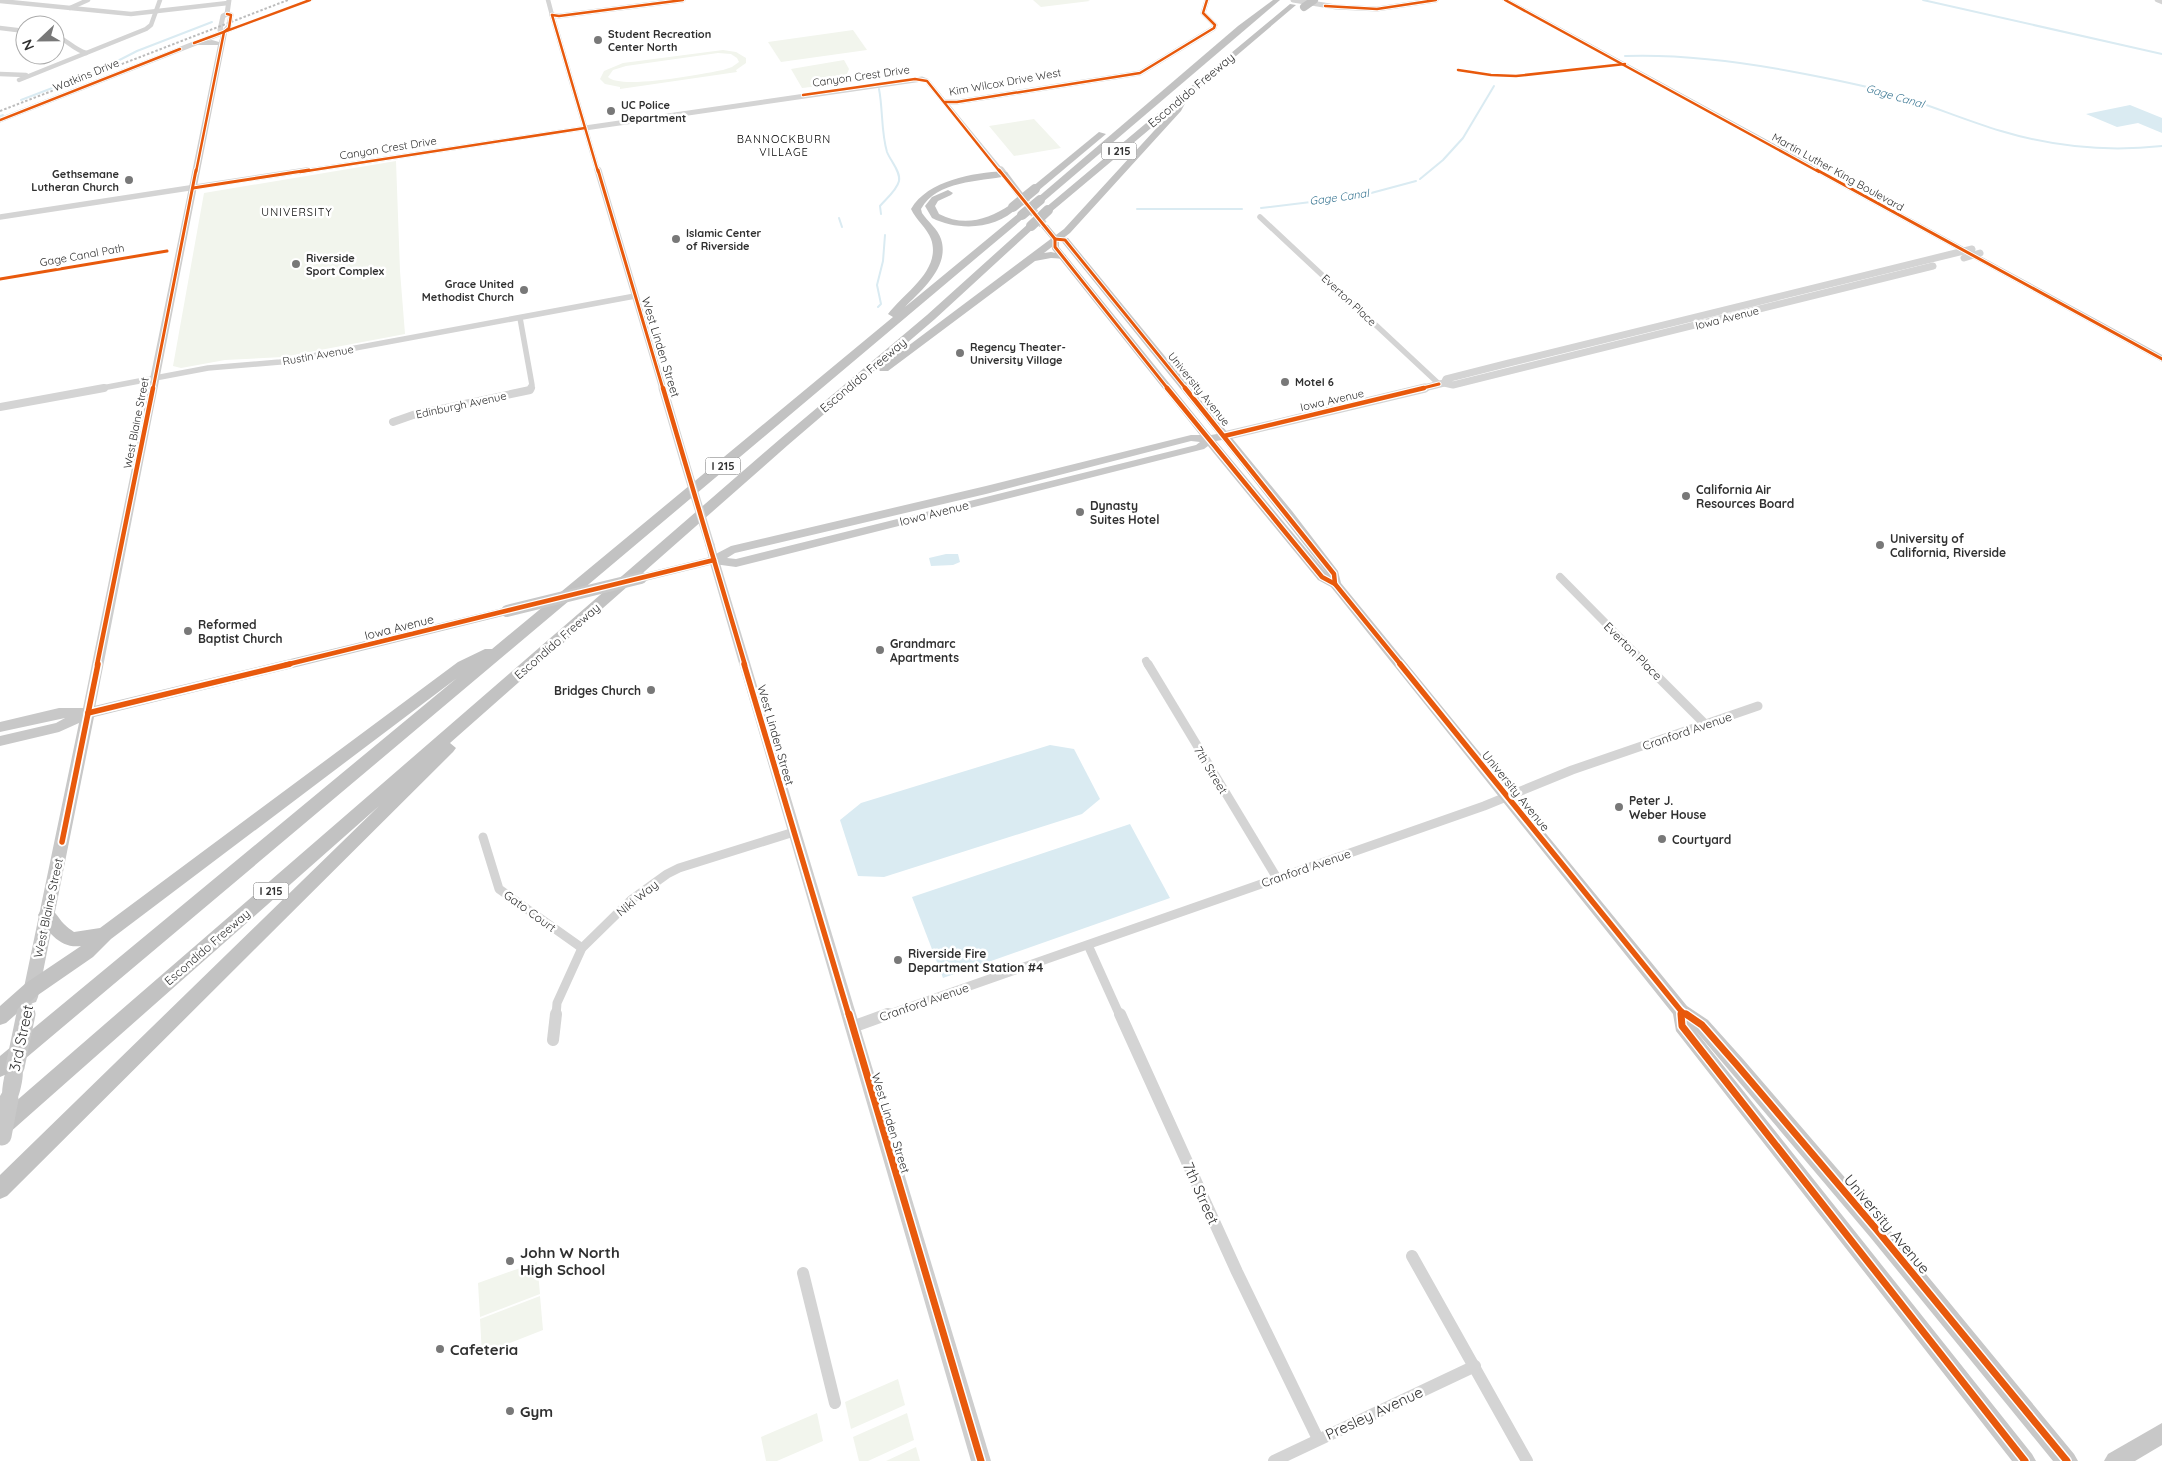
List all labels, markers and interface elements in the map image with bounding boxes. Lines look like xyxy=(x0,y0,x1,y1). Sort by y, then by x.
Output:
north arrow xyxy=(15,15,65,65)
place label: Student Recreation Center North xyxy=(608,27,711,54)
marker: Student Recreation Center North xyxy=(592,34,604,46)
text: N xyxy=(18,37,38,53)
street label: Escondido Freeway xyxy=(1145,49,1237,131)
street label: Watkins Drive xyxy=(51,55,121,95)
street label: Canyon Crest Drive xyxy=(811,62,911,90)
street label: Kim Wilcox Drive West xyxy=(948,65,1063,99)
water label: Gage Canal xyxy=(1864,81,1927,111)
place label: UC Police Department xyxy=(621,98,686,125)
marker: UC Police Department xyxy=(605,105,617,117)
street label: Martin Luther King Boulevard xyxy=(1770,130,1906,214)
district label: BANNOCKBURN VILLAGE xyxy=(737,132,831,159)
street label: Canyon Crest Drive xyxy=(338,133,438,163)
road number: I 215 xyxy=(1102,142,1136,160)
place label: Gethsemane Lutheran Church xyxy=(31,167,120,194)
marker: Gethsemane Lutheran Church xyxy=(123,174,135,186)
water label: Gage Canal xyxy=(1308,186,1371,208)
district label: UNIVERSITY xyxy=(261,205,333,219)
place label: Islamic Center of Riverside xyxy=(686,226,762,253)
marker: Islamic Center of Riverside xyxy=(670,233,682,245)
street label: Gage Canal Path xyxy=(38,241,126,269)
place label: Riverside Sport Complex xyxy=(306,251,385,278)
marker: Riverside Sport Complex xyxy=(290,258,302,270)
street label: Everton Place xyxy=(1319,271,1379,329)
place label: Grace United Methodist Church xyxy=(422,277,514,304)
marker: Grace United Methodist Church xyxy=(518,284,530,296)
street label: West Linden Street xyxy=(639,295,683,399)
street label: Iowa Avenue xyxy=(1694,303,1760,333)
street label: Escondido Freeway xyxy=(817,334,909,416)
place label: Regency Theater- University Village xyxy=(970,340,1066,367)
street label: Rustin Avenue xyxy=(281,342,355,368)
marker: Regency Theater- University Village xyxy=(954,347,966,359)
street label: University Avenue xyxy=(1165,349,1233,429)
place label: Motel 6 xyxy=(1295,375,1334,389)
street label: West Blaine Street xyxy=(120,376,152,470)
marker: Motel 6 xyxy=(1279,376,1291,388)
street label: Iowa Avenue xyxy=(1299,386,1365,414)
street label: Edinburgh Avenue xyxy=(414,389,508,421)
road number: I 215 xyxy=(706,458,740,474)
place label: California Air Resources Board xyxy=(1696,482,1794,511)
marker: California Air Resources Board xyxy=(1680,490,1692,502)
street label: Iowa Avenue xyxy=(898,497,970,529)
place label: Dynasty Suites Hotel xyxy=(1090,498,1159,527)
marker: Dynasty Suites Hotel xyxy=(1074,506,1086,518)
place label: University of California, Riverside xyxy=(1890,531,2006,560)
marker: University of California, Riverside xyxy=(1874,539,1886,551)
street label: Escondido Freeway xyxy=(511,600,603,682)
street label: Iowa Avenue xyxy=(363,611,435,643)
place label: Reformed Baptist Church xyxy=(198,617,283,646)
street label: Everton Place xyxy=(1601,619,1665,683)
marker: Reformed Baptist Church xyxy=(182,625,194,637)
place label: Grandmarc Apartments xyxy=(890,636,959,665)
marker: Grandmarc Apartments xyxy=(874,644,886,656)
place label: Bridges Church xyxy=(554,683,641,698)
street label: West Linden Street xyxy=(754,683,798,787)
marker: Bridges Church xyxy=(645,684,657,696)
street label: Cranford Avenue xyxy=(1640,709,1734,753)
street label: 7th Street xyxy=(1191,743,1231,797)
street label: University Avenue xyxy=(1479,748,1553,834)
place label: Peter J. Weber House xyxy=(1629,793,1706,822)
marker: Peter J. Weber House xyxy=(1613,801,1625,813)
place label: Courtyard xyxy=(1672,832,1731,847)
marker: Courtyard xyxy=(1656,833,1668,845)
street label: Cranford Avenue xyxy=(1259,846,1353,890)
street label: West Blaine Street xyxy=(30,857,66,959)
street label: Niki Way xyxy=(613,877,661,919)
road number: I 215 xyxy=(254,882,288,899)
street label: Gato Court xyxy=(501,887,559,935)
street label: Escondido Freeway xyxy=(161,906,253,988)
place label: Riverside Fire Department Station #4 xyxy=(908,946,1043,975)
marker: Riverside Fire Department Station #4 xyxy=(892,954,904,966)
street label: Cranford Avenue xyxy=(877,980,971,1024)
street label: 3rd Street xyxy=(5,1003,37,1073)
street label: West Linden Street xyxy=(869,1071,913,1175)
street label: 7th Street xyxy=(1179,1159,1223,1227)
street label: University Avenue xyxy=(1840,1170,1934,1278)
place label: John W North High School xyxy=(520,1243,620,1279)
marker: John W North High School xyxy=(504,1255,516,1267)
place label: Cafeteria xyxy=(450,1340,518,1359)
marker: Cafeteria xyxy=(434,1343,446,1355)
street label: Presley Avenue xyxy=(1322,1382,1426,1444)
place label: Gym xyxy=(520,1402,553,1421)
marker: Gym xyxy=(504,1405,516,1417)

